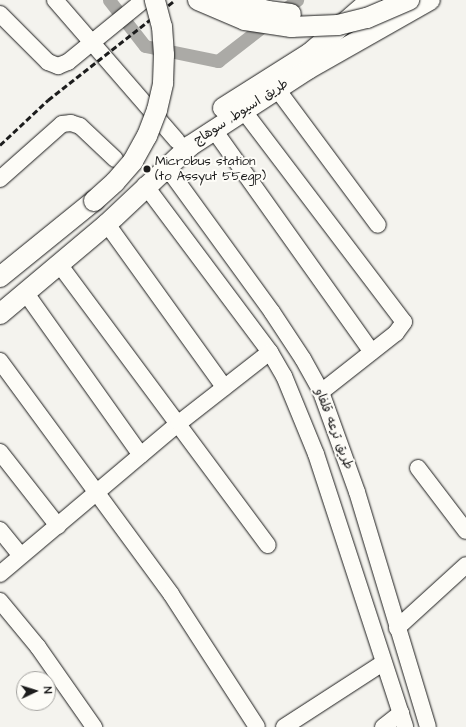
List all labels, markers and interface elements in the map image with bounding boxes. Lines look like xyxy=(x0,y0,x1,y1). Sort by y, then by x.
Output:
street label: طريق اسيوط, سوهاج xyxy=(191,76,291,148)
place label: Microbus station (to Assyut 55egp) xyxy=(155,154,266,185)
marker: Microbus station (to Assyut 55egp) xyxy=(142,164,152,174)
street label: طريق ترعه قلفاو xyxy=(311,386,357,472)
north arrow xyxy=(16,671,56,711)
text: N xyxy=(40,686,55,694)

